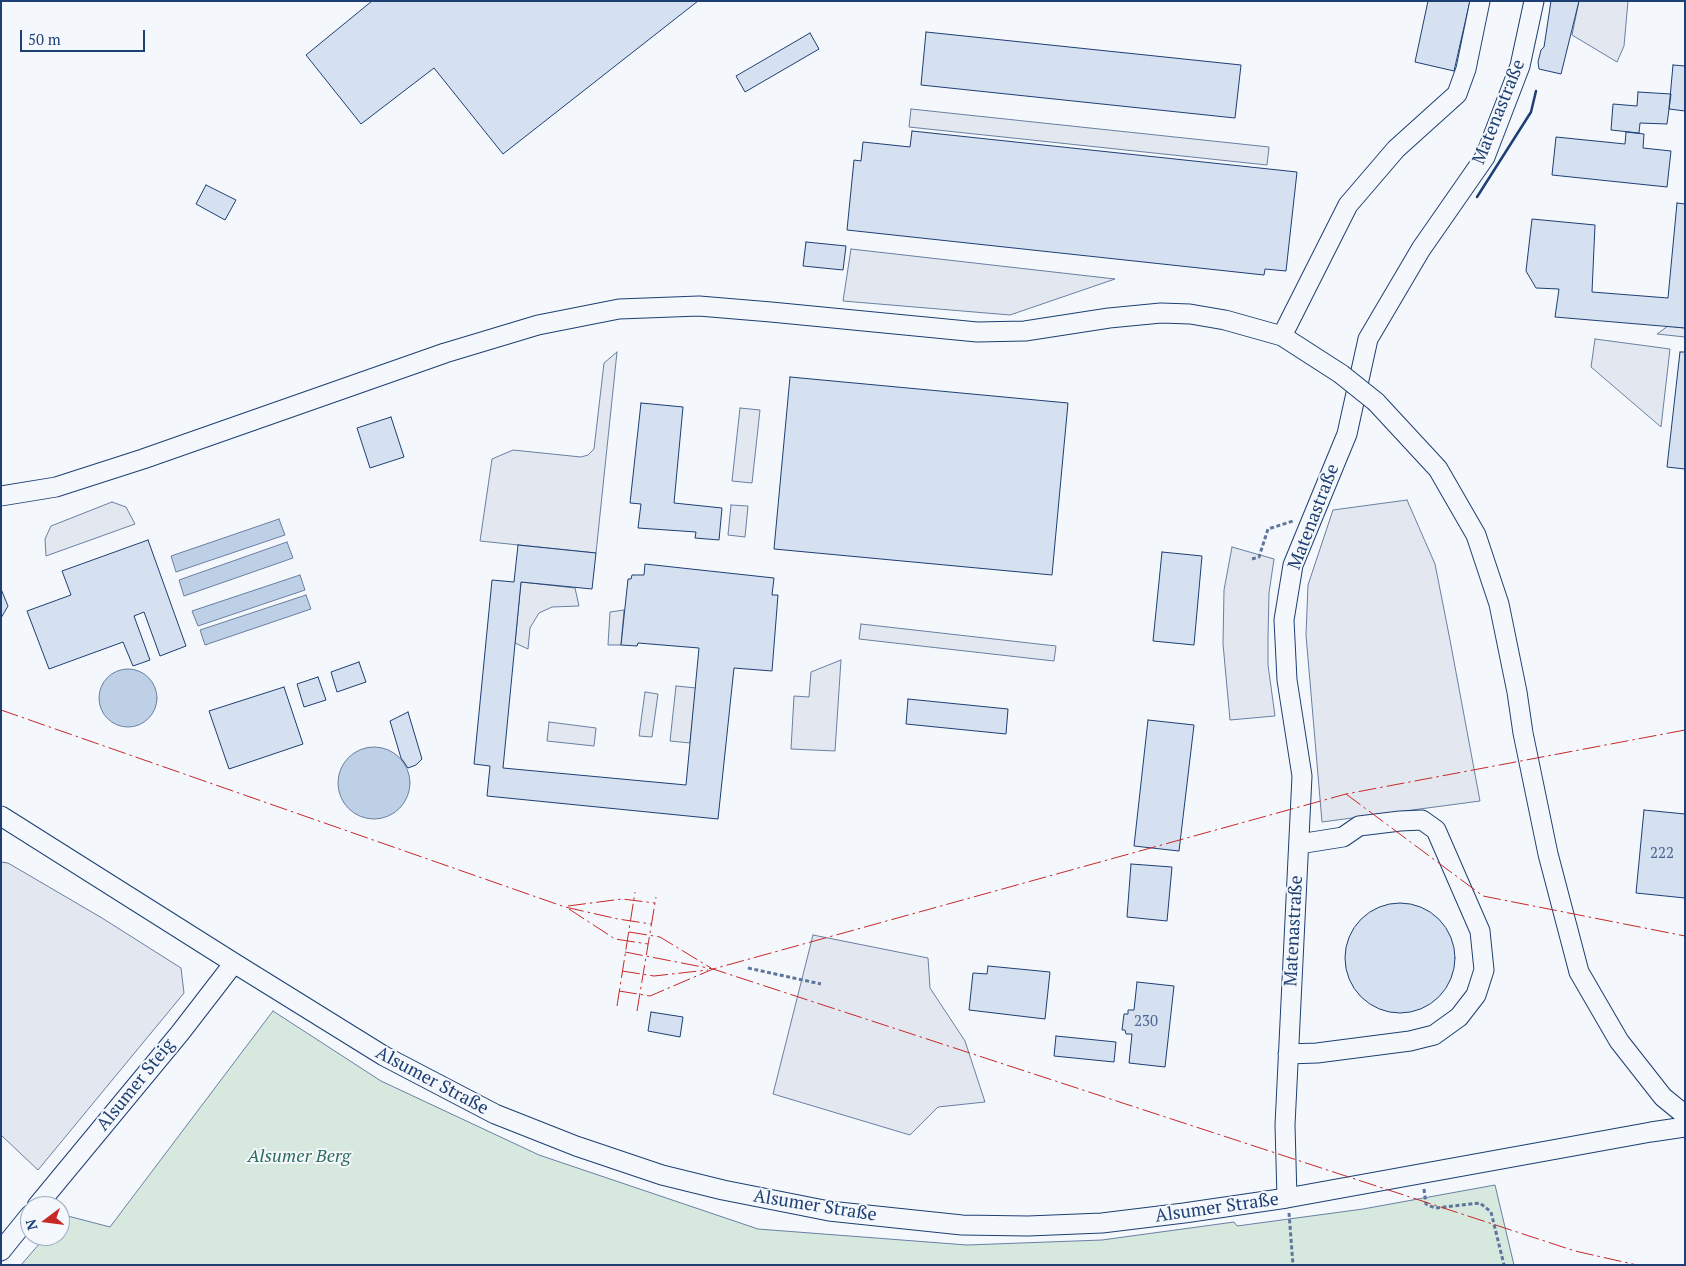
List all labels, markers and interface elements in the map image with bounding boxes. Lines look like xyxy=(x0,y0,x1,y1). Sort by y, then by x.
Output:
scale bar xyxy=(22,20,148,52)
text: 50 m xyxy=(28,29,61,49)
street label: Matenastraße xyxy=(1468,56,1530,168)
street label: Matenastraße xyxy=(1284,461,1344,573)
house number: 222 xyxy=(1650,845,1674,863)
street label: Matenastraße xyxy=(1280,875,1308,987)
house number: 230 xyxy=(1134,1013,1158,1031)
street label: Alsumer Steig xyxy=(92,1035,180,1135)
street label: Alsumer Straße xyxy=(372,1042,492,1120)
park label: Alsumer Berg xyxy=(247,1146,351,1168)
street label: Alsumer Straße xyxy=(752,1186,878,1226)
street label: Alsumer Straße xyxy=(1154,1189,1280,1227)
north arrow xyxy=(20,1196,70,1246)
text: N xyxy=(20,1217,42,1232)

